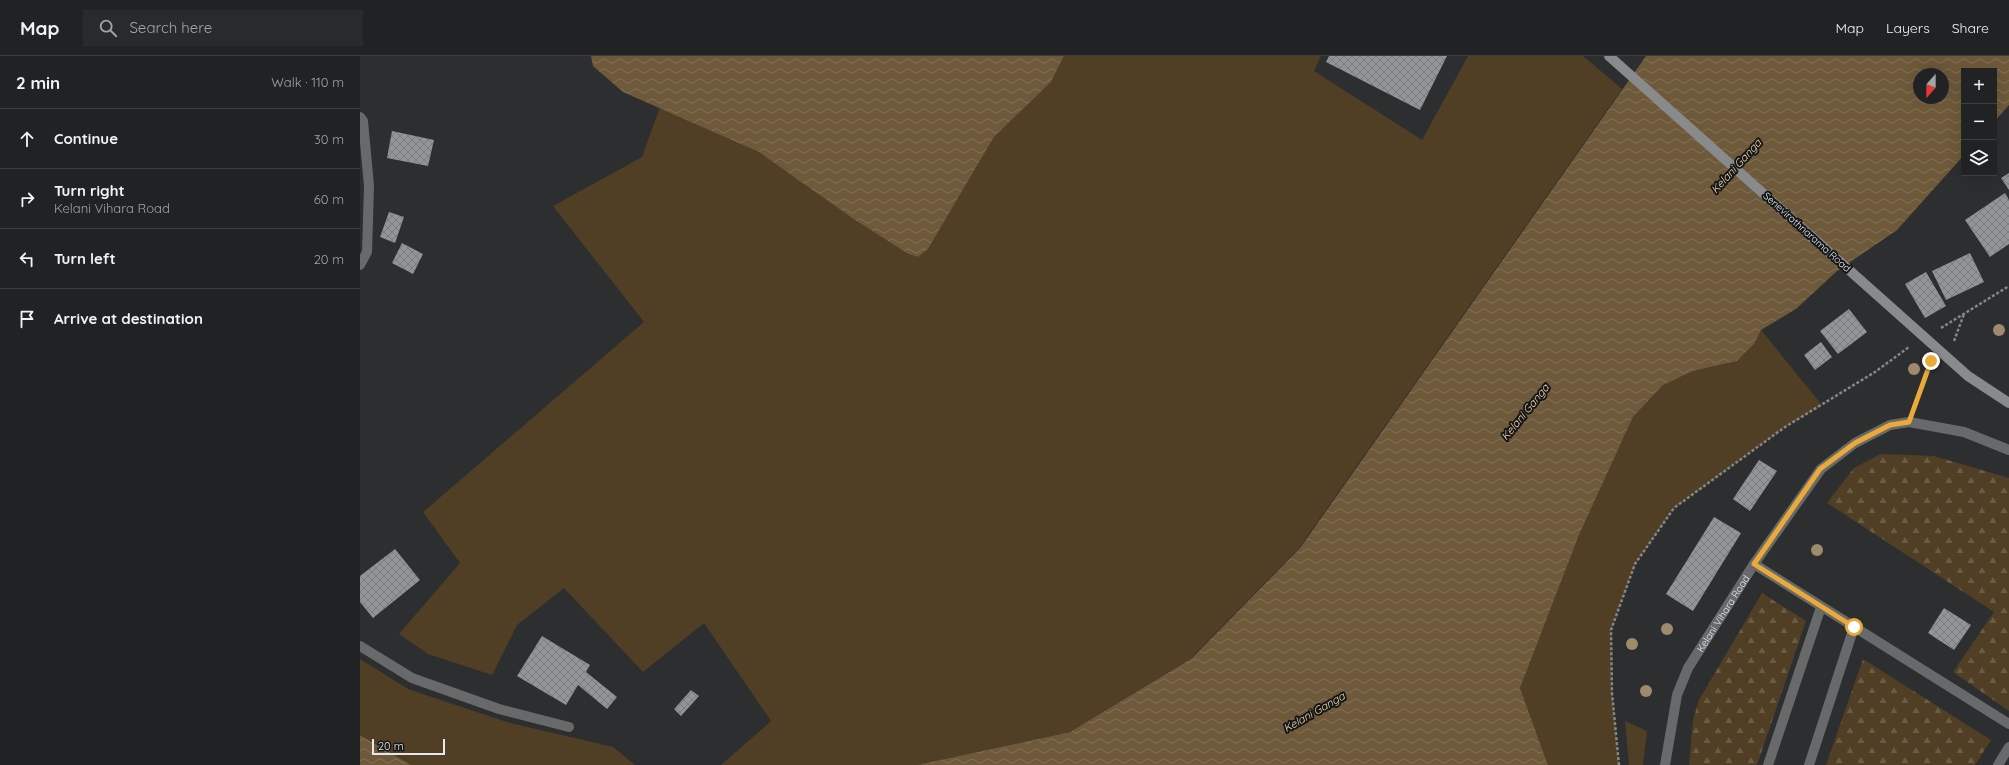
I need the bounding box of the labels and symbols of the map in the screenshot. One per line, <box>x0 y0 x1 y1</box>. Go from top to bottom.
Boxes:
north arrow <box>1913 68 1949 104</box>
water label: Kelani Ganga <box>1708 135 1765 196</box>
street label: Senevirathnarama Road <box>1761 189 1853 275</box>
route end <box>1922 352 1940 370</box>
water label: Kelani Ganga <box>1498 380 1553 443</box>
street label: Kelani Vihara Road <box>1693 572 1752 654</box>
route start <box>1845 618 1863 636</box>
water label: Kelani Ganga <box>1281 688 1348 735</box>
scale bar <box>372 737 445 756</box>

